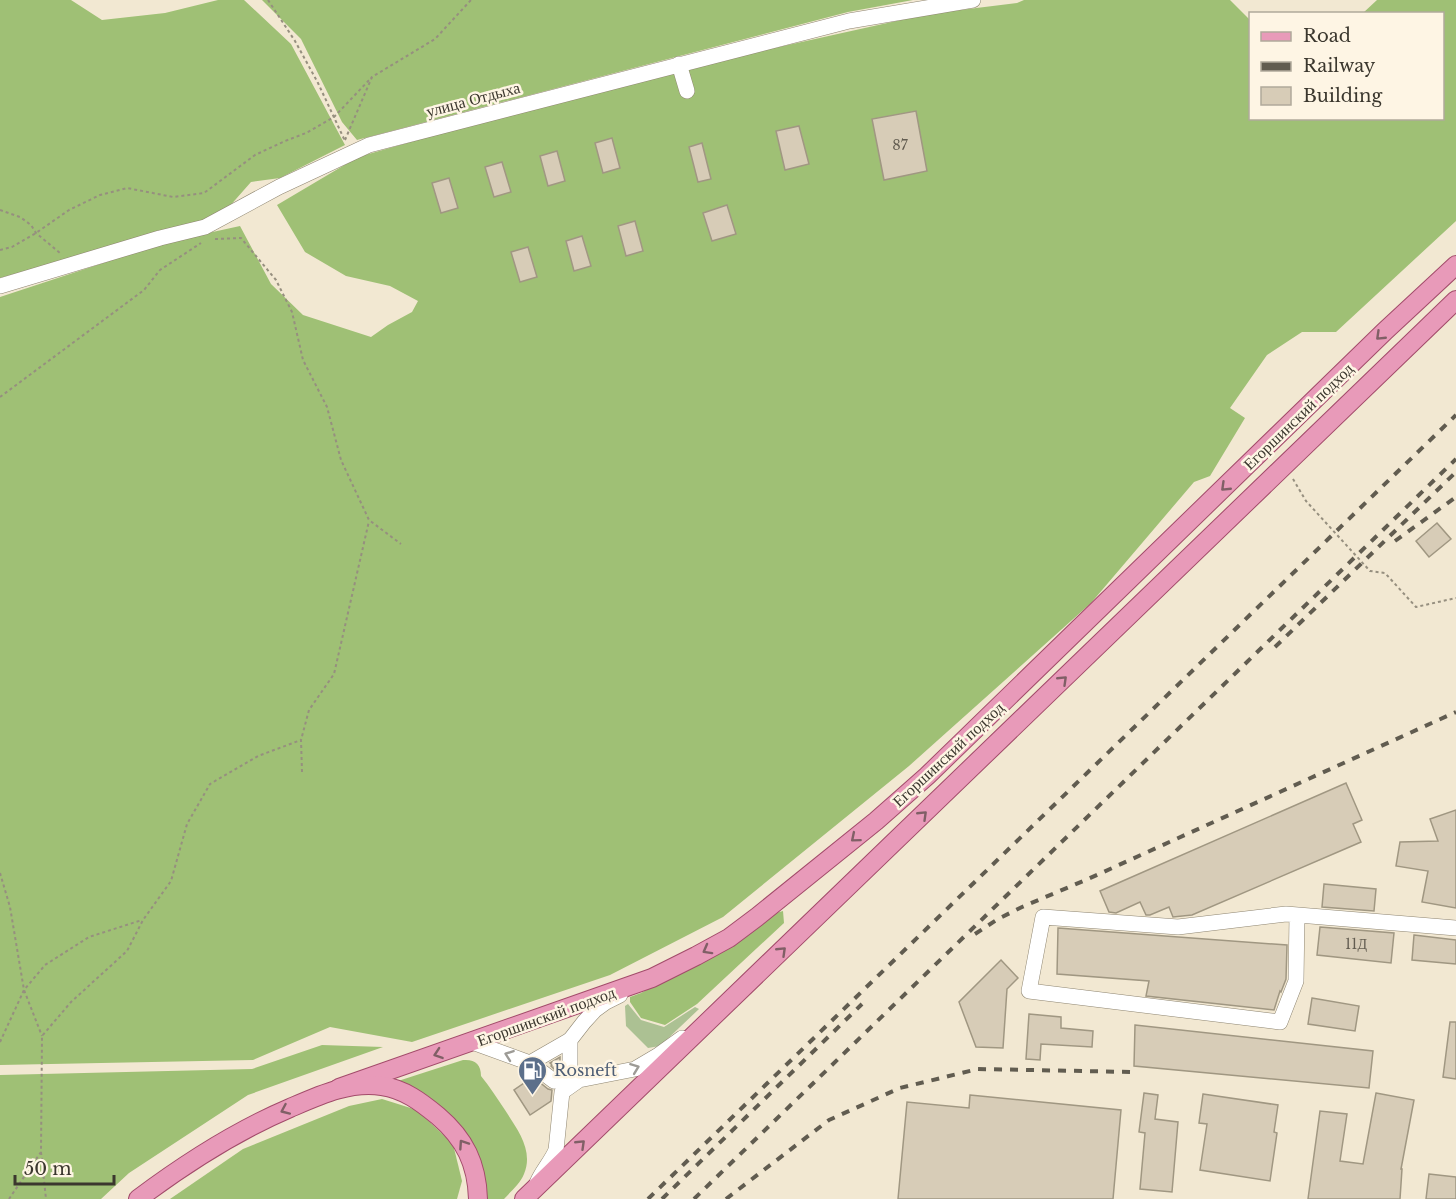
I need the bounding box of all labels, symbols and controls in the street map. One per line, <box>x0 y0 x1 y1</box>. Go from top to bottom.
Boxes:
legend <box>1249 12 1444 120</box>
text: Road <box>1303 25 1351 47</box>
text: Railway <box>1303 55 1376 77</box>
street label: улица Отдыха <box>424 77 522 121</box>
text: Building <box>1303 85 1382 107</box>
house number: 87 <box>892 136 909 154</box>
one-way arrow <box>1376 329 1387 340</box>
street label: Егоршинский подход <box>1239 358 1357 474</box>
one-way arrow <box>1221 479 1232 490</box>
one-way arrow <box>1057 676 1067 687</box>
street label: Егоршинский подход <box>888 697 1008 811</box>
one-way arrow <box>916 812 927 823</box>
one-way arrow <box>851 831 862 842</box>
house number: 11Д <box>1345 935 1367 953</box>
one-way arrow <box>703 943 713 954</box>
one-way arrow <box>775 947 786 958</box>
street label: Егоршинский подход <box>474 982 618 1050</box>
one-way arrow <box>433 1047 444 1059</box>
one-way arrow <box>504 1050 515 1063</box>
fuel station icon: Rosneft <box>517 1054 549 1096</box>
place label: Rosneft <box>554 1060 617 1080</box>
one-way arrow <box>630 1062 640 1075</box>
one-way arrow <box>280 1103 291 1115</box>
one-way arrow <box>459 1139 470 1150</box>
one-way arrow <box>575 1140 585 1151</box>
scale bar <box>15 1148 114 1186</box>
text: 50 m <box>24 1158 72 1180</box>

